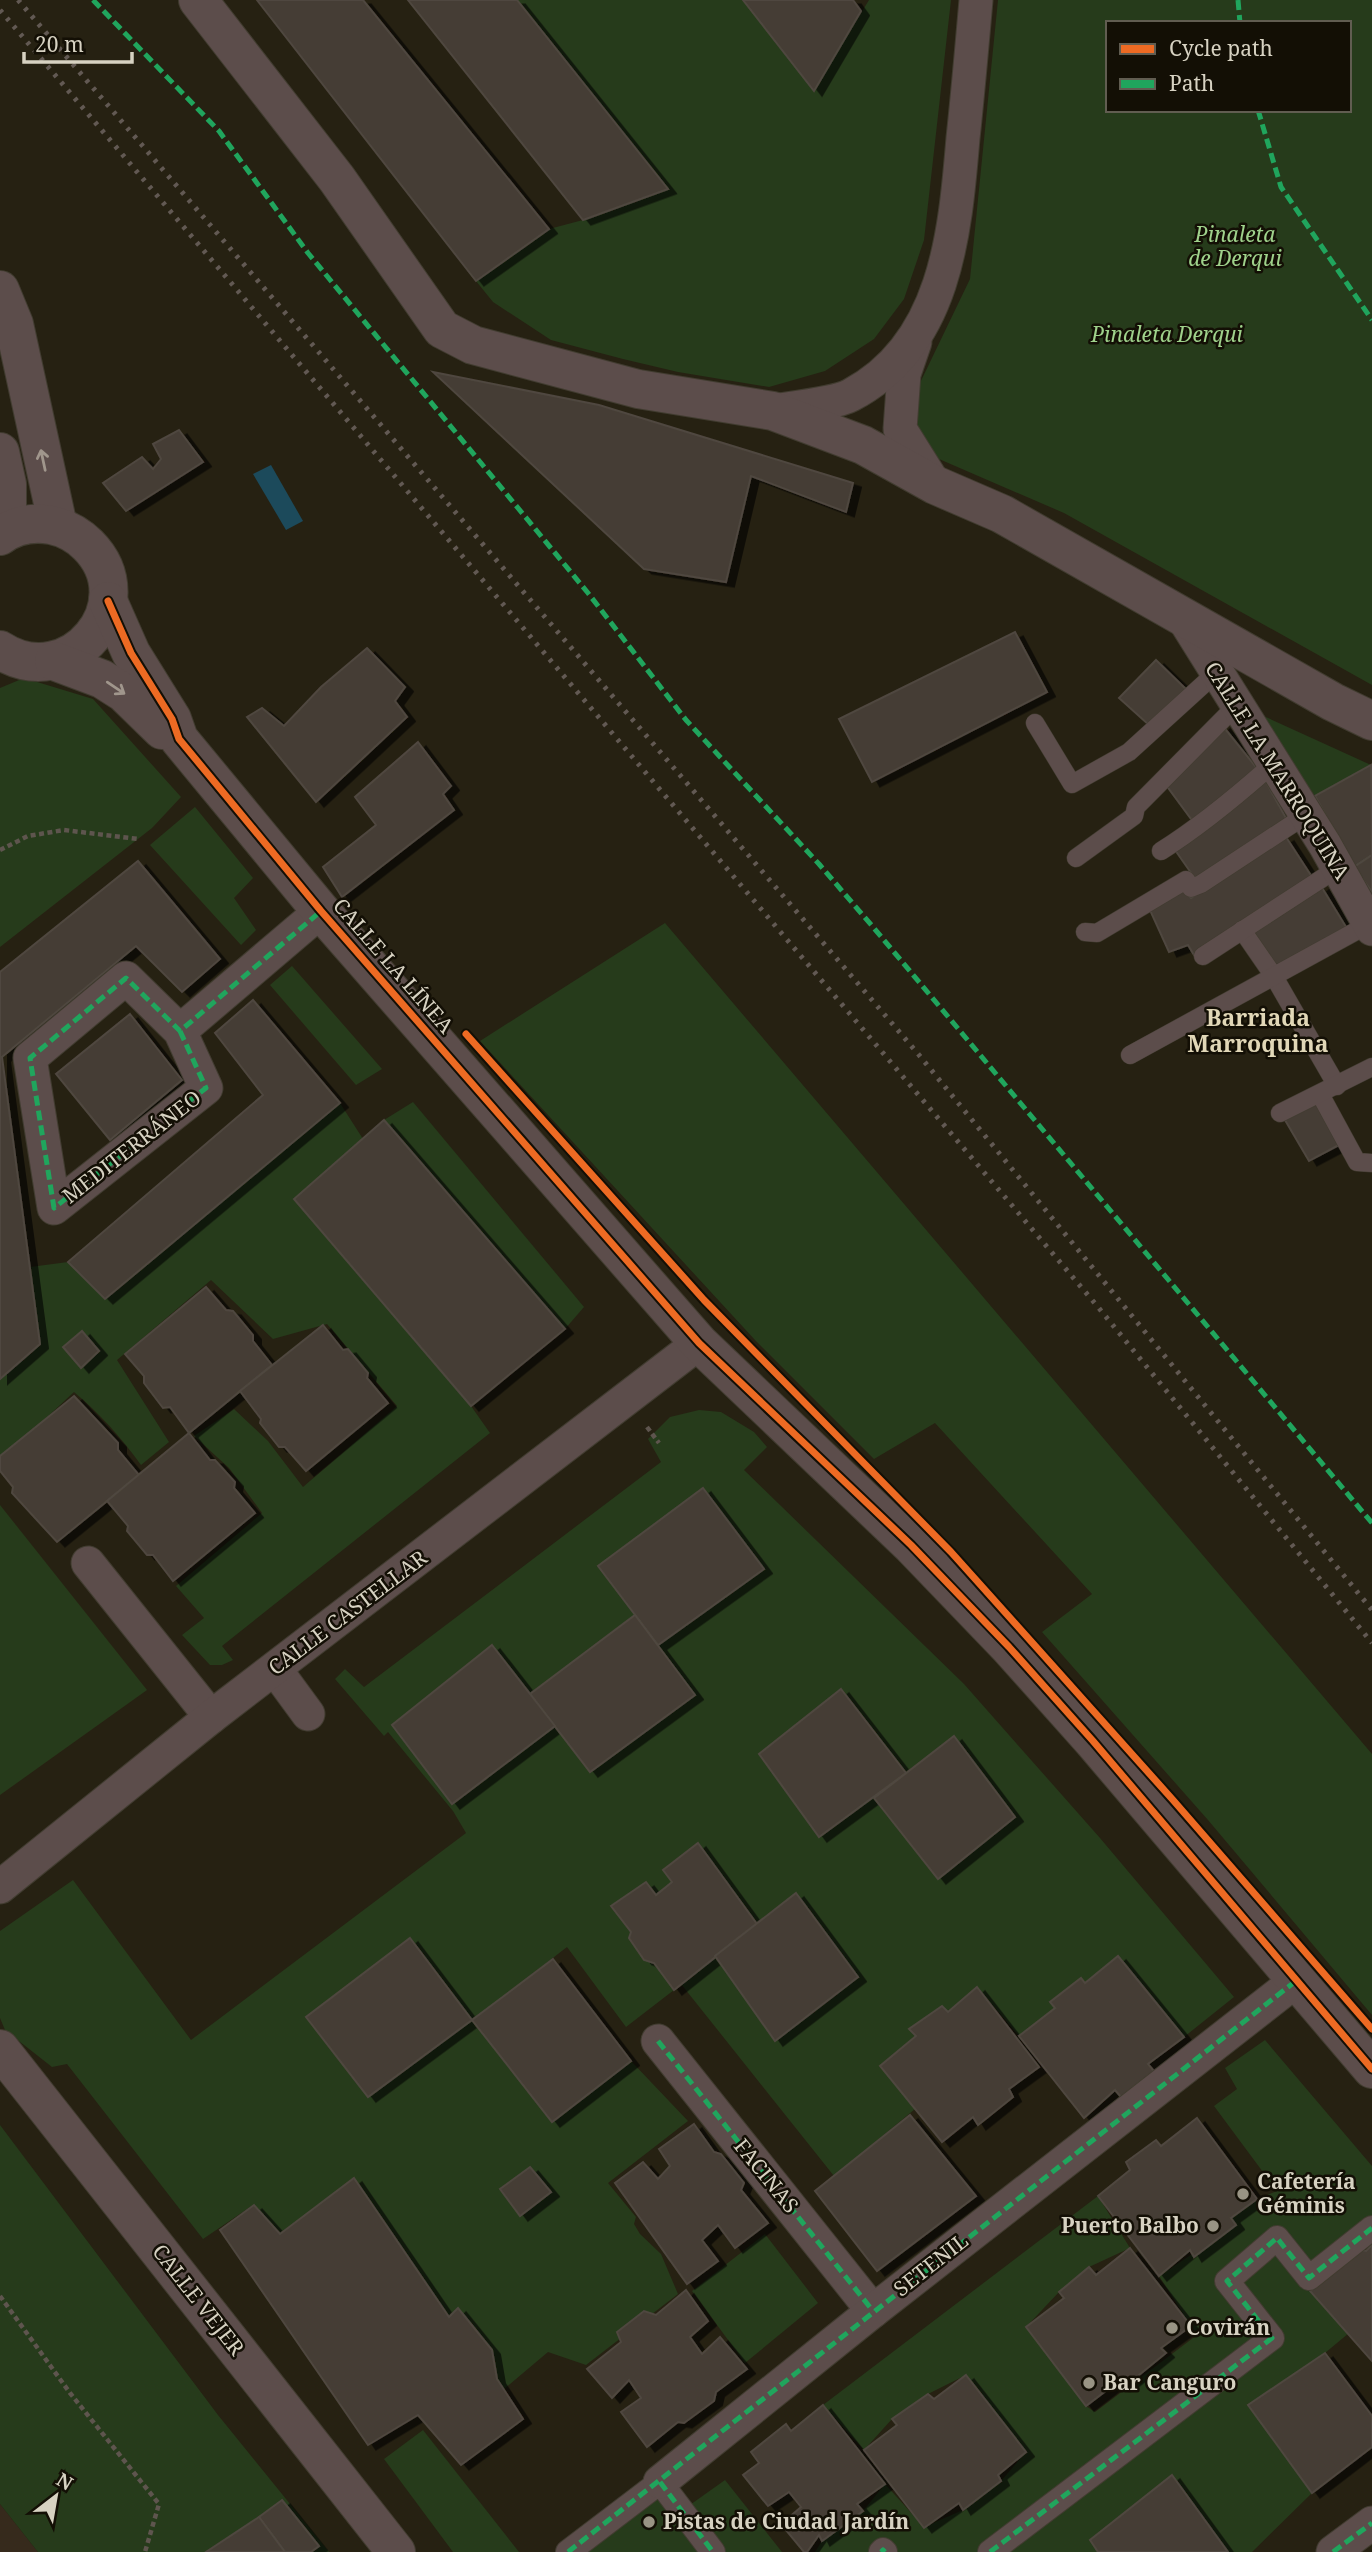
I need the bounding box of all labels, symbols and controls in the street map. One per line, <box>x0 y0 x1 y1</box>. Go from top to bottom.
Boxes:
scale bar <box>24 21 133 65</box>
legend <box>1106 21 1351 112</box>
text: 20 m <box>35 30 84 58</box>
text: Cycle path <box>1169 34 1273 62</box>
text: Path <box>1169 69 1214 97</box>
park label: Pinaleta de Derqui <box>1188 220 1282 272</box>
park label: Pinaleta Derqui <box>1090 320 1244 348</box>
one-way arrow <box>36 449 50 472</box>
street label: CALLE LA MARROQUINA <box>1199 656 1357 885</box>
one-way arrow <box>106 681 125 696</box>
street label: CALLE LA LÍNEA <box>327 892 460 1039</box>
district label: Barriada Marroquina <box>1187 1001 1329 1059</box>
street label: MEDITERRÁNEO <box>56 1083 206 1209</box>
street label: CALLE CASTELLAR <box>262 1543 433 1681</box>
street label: FACINAS <box>728 2132 805 2218</box>
place label: Cafetería Géminis <box>1257 2167 1356 2219</box>
marker: Cafetería Géminis <box>1235 2186 1251 2202</box>
place label: Puerto Balbo <box>1061 2211 1199 2239</box>
marker: Puerto Balbo <box>1205 2218 1221 2234</box>
street label: SETENIL <box>887 2226 973 2302</box>
street label: CALLE VEJER <box>146 2238 251 2361</box>
place label: Covirán <box>1186 2313 1270 2341</box>
marker: Covirán <box>1164 2320 1180 2336</box>
place label: Bar Canguro <box>1103 2368 1236 2396</box>
marker: Bar Canguro <box>1081 2375 1097 2391</box>
north arrow <box>21 2461 91 2531</box>
text: N <box>52 2466 78 2496</box>
place label: Pistas de Ciudad Jardín <box>663 2507 909 2535</box>
marker: Pistas de Ciudad Jardín <box>641 2514 657 2530</box>

